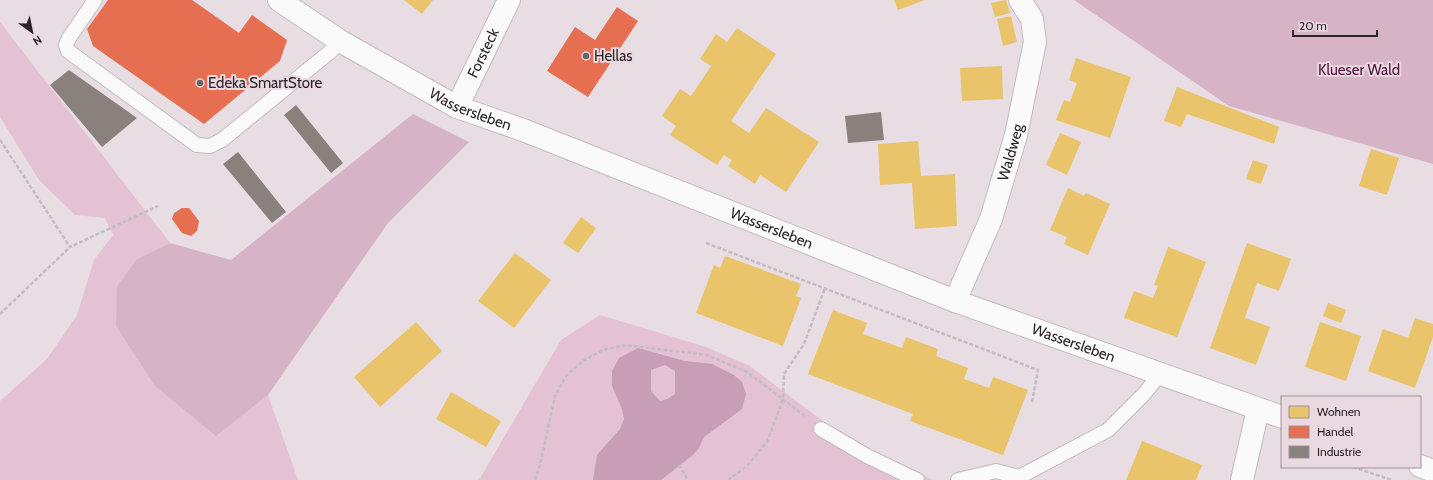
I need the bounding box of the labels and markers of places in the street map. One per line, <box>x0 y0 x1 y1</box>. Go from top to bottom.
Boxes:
place label: Hellas <box>594 47 633 65</box>
marker: Hellas <box>581 51 591 61</box>
place label: Edeka SmartStore <box>208 74 322 92</box>
marker: Edeka SmartStore <box>195 78 205 88</box>

